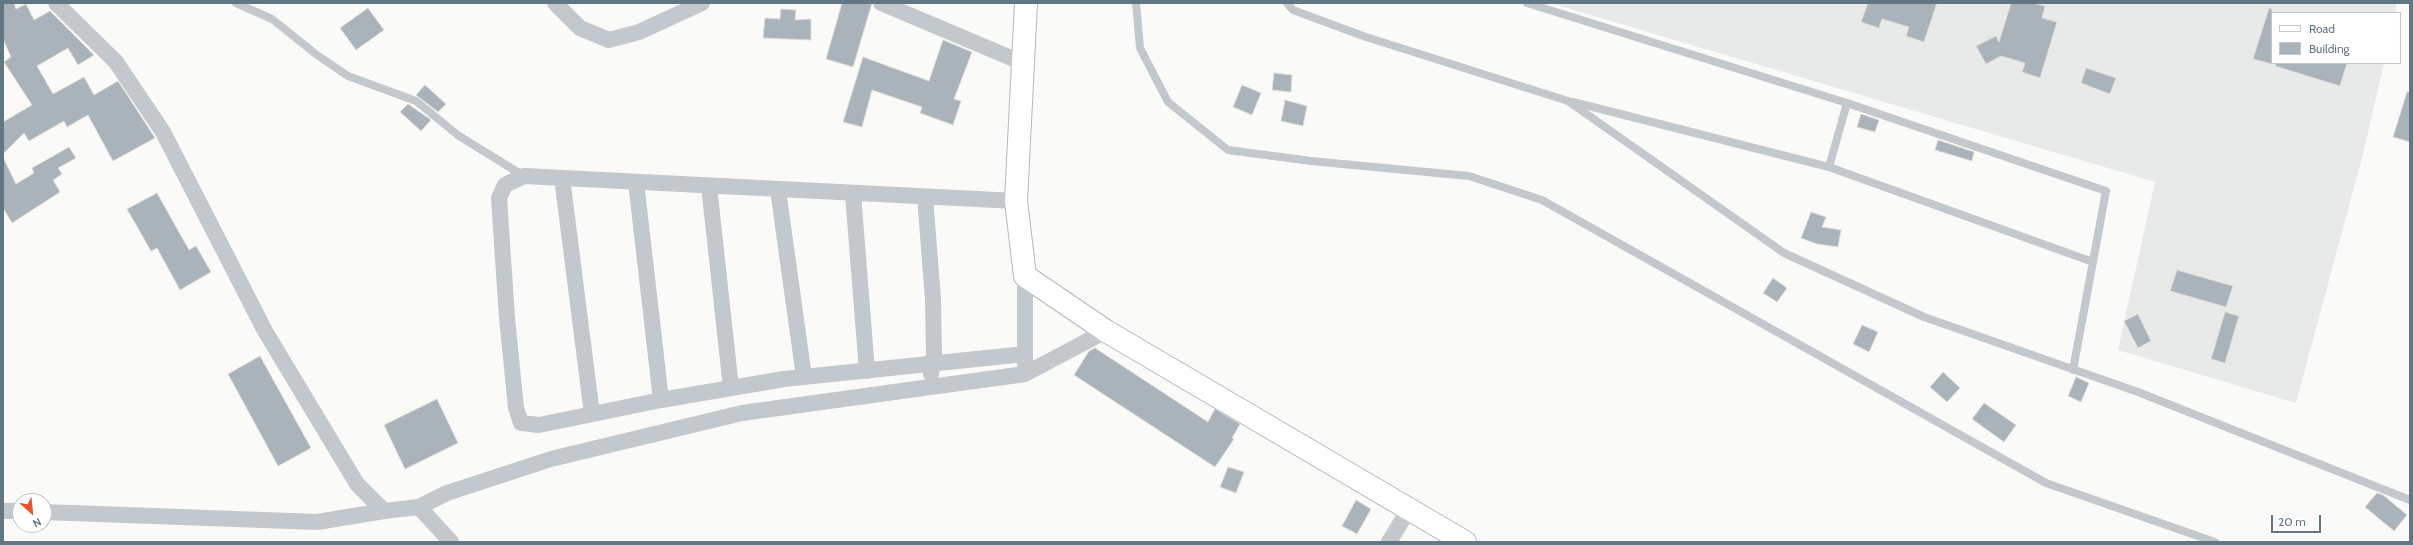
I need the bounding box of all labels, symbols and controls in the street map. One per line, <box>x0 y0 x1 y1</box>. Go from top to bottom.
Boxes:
legend <box>2271 12 2401 64</box>
text: Road <box>2309 21 2335 36</box>
text: Building <box>2309 41 2350 56</box>
north arrow <box>12 493 52 533</box>
scale bar <box>2273 507 2323 533</box>
text: 20 m <box>2278 514 2306 529</box>
text: N <box>30 515 44 531</box>

